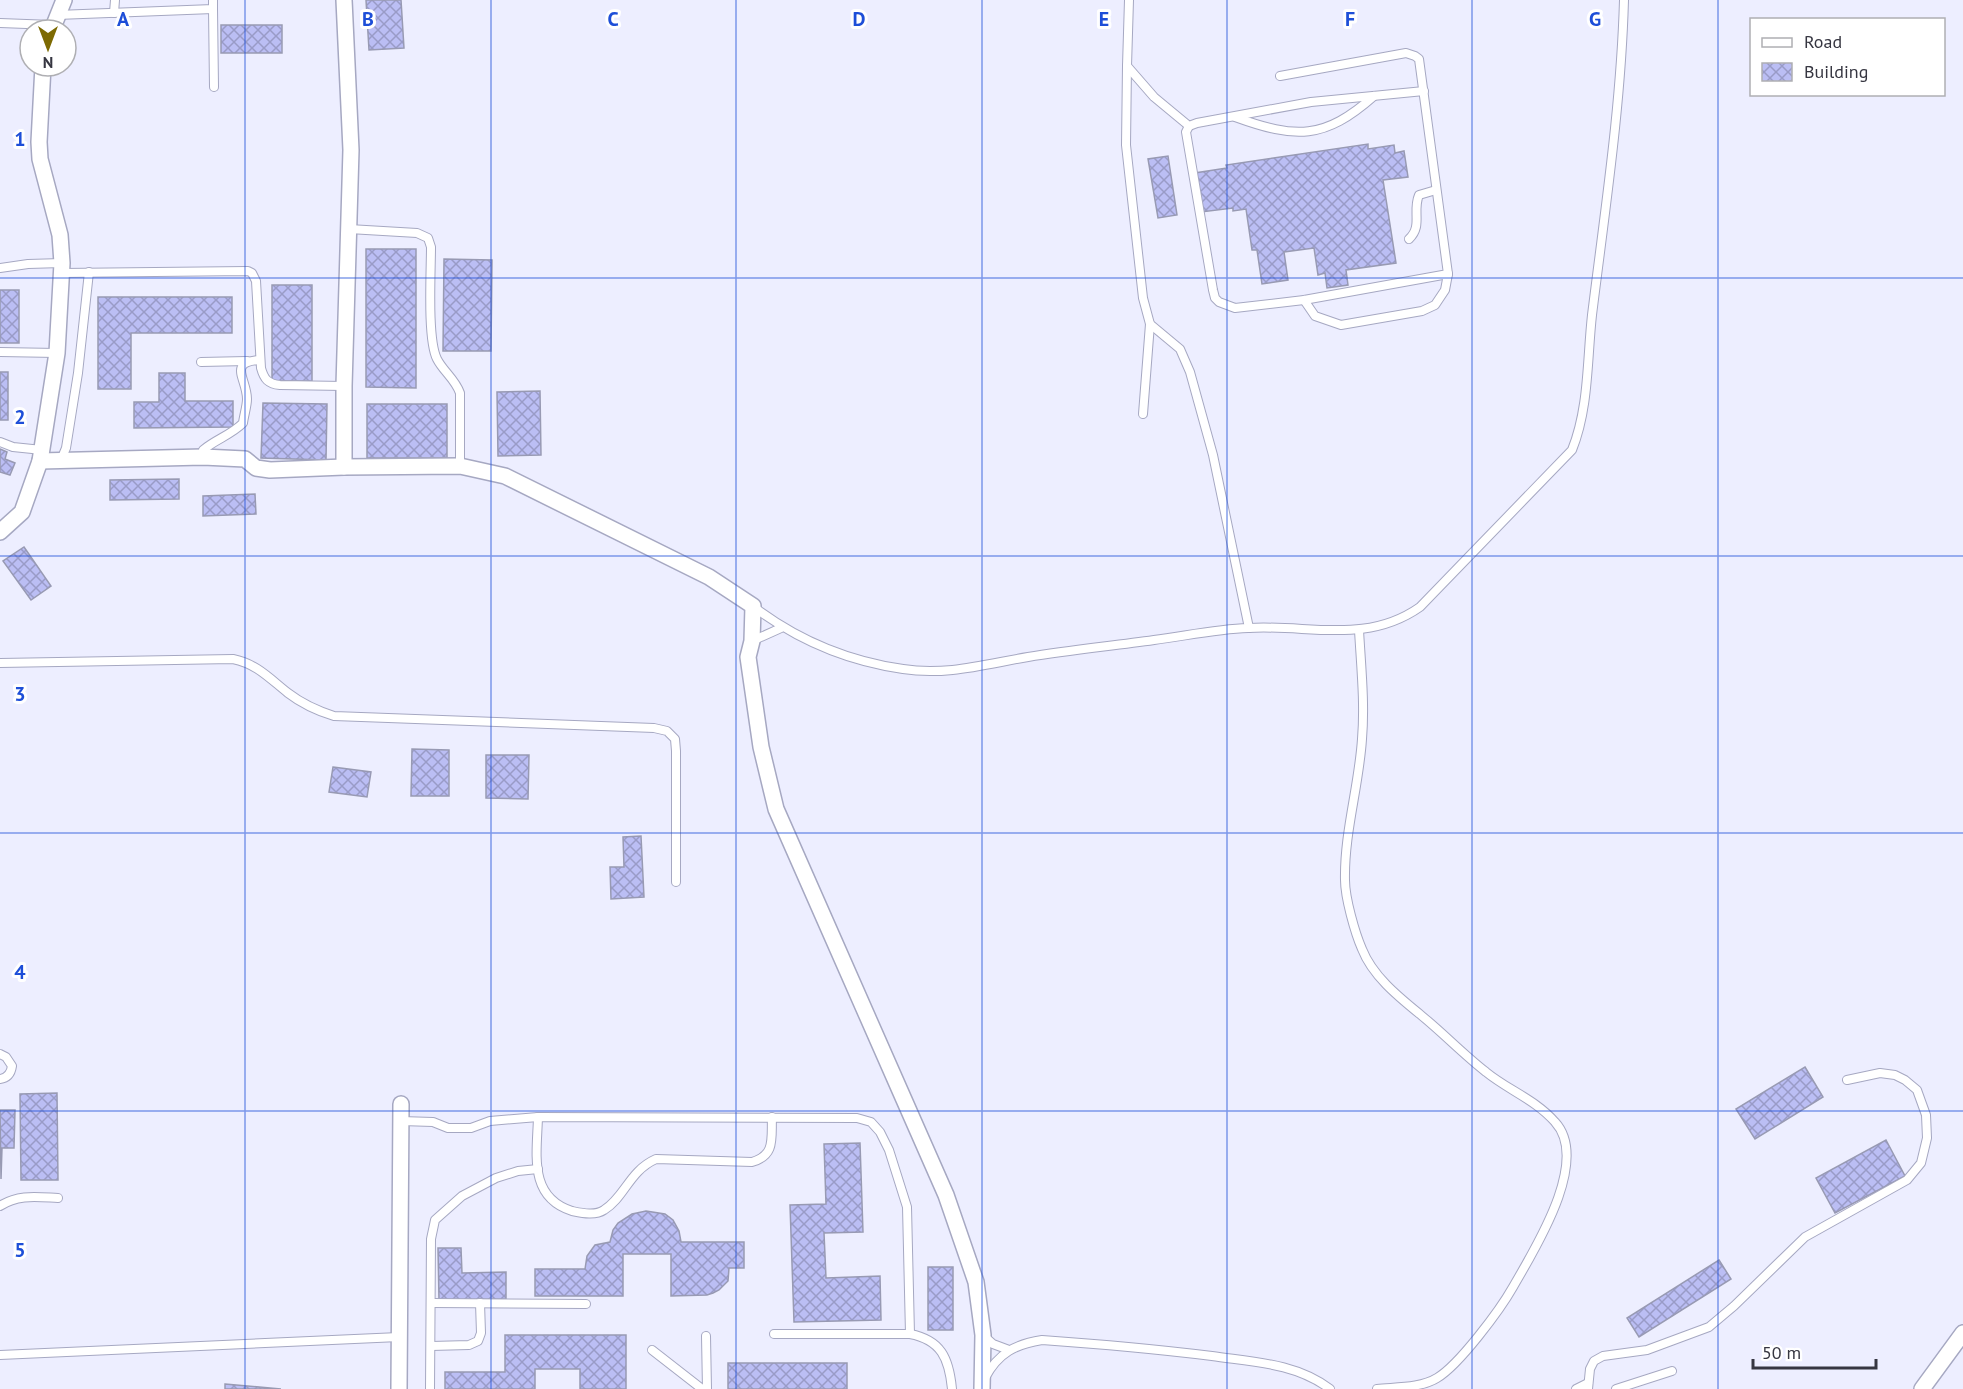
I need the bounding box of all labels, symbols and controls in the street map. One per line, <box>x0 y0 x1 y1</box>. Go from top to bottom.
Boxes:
text: A <box>117 6 130 32</box>
text: B <box>362 6 374 32</box>
text: C <box>607 6 619 32</box>
text: D <box>853 6 866 32</box>
text: E <box>1099 6 1109 32</box>
text: F <box>1345 6 1355 32</box>
text: G <box>1589 6 1601 32</box>
north arrow <box>18 18 78 78</box>
legend <box>1750 18 1945 96</box>
text: Road <box>1804 30 1842 53</box>
text: N <box>43 53 53 73</box>
text: Building <box>1804 60 1868 83</box>
text: 1 <box>14 126 26 152</box>
text: 2 <box>14 404 26 430</box>
text: 3 <box>14 681 26 707</box>
text: 4 <box>14 959 26 985</box>
text: 5 <box>14 1237 26 1263</box>
scale bar <box>1753 1332 1876 1370</box>
text: 50 m <box>1762 1341 1801 1364</box>

